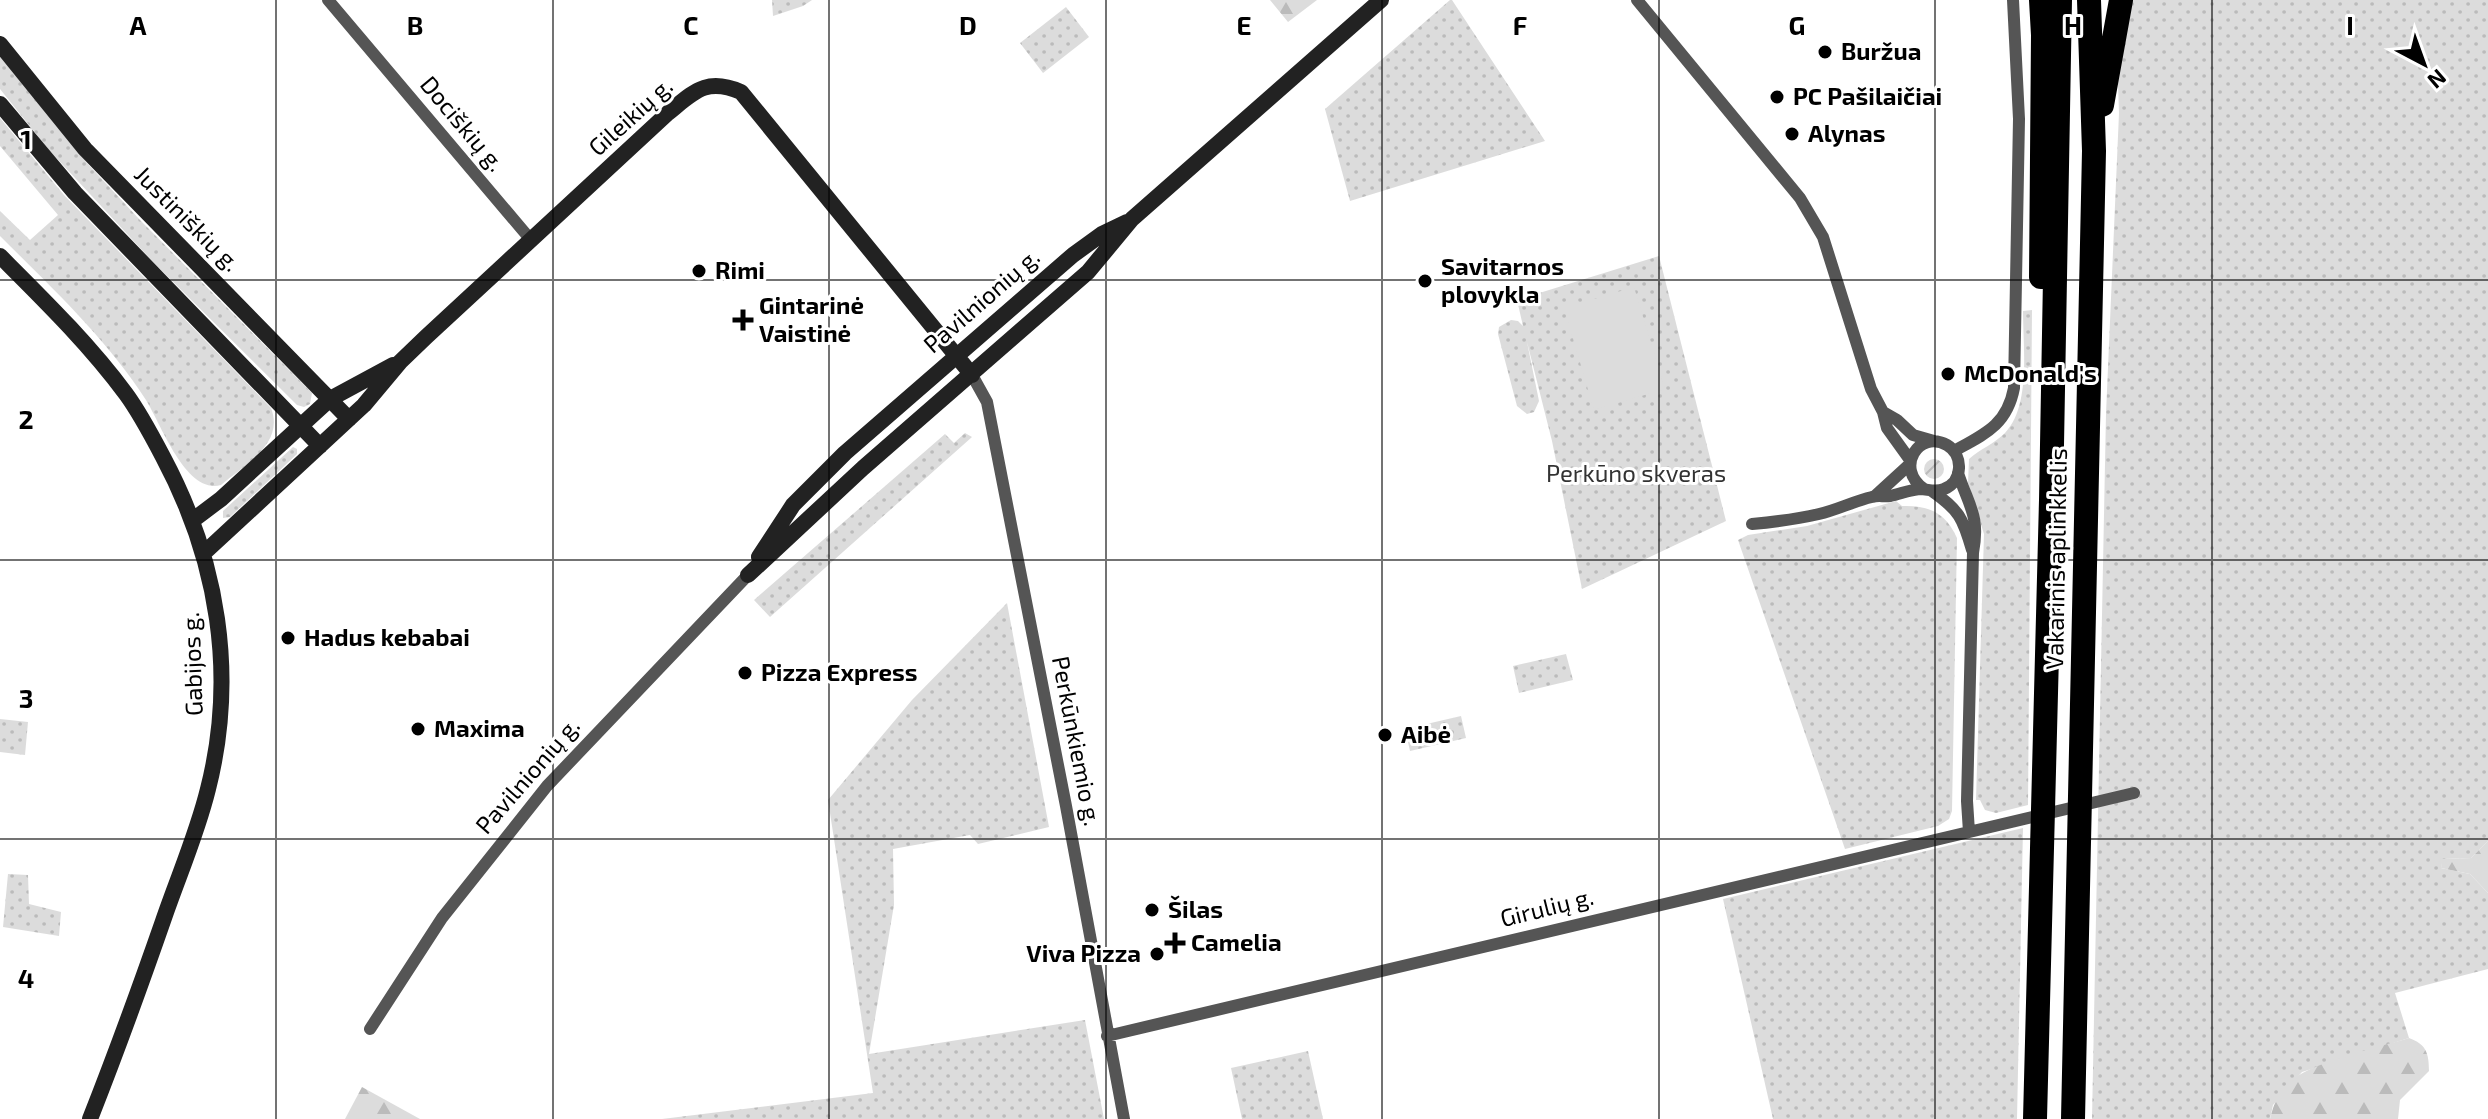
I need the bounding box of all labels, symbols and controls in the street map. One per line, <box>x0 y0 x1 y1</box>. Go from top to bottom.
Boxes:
text: A <box>130 9 147 40</box>
text: B <box>407 9 423 40</box>
text: C <box>683 9 699 40</box>
text: D <box>959 9 977 40</box>
text: E <box>1236 9 1252 40</box>
text: F <box>1513 9 1527 40</box>
text: G <box>1789 9 1805 40</box>
text: H <box>2064 9 2082 40</box>
text: I <box>2346 9 2354 40</box>
north arrow <box>2384 24 2464 104</box>
place label: Buržua <box>1841 36 1921 65</box>
marker: Buržua <box>1816 43 1834 61</box>
text: N <box>2423 65 2452 95</box>
street label: Dociškių g. <box>415 69 511 177</box>
street label: Gileikių g. <box>582 71 678 161</box>
place label: PC Pašilaičiai <box>1793 81 1942 110</box>
marker: PC Pašilaičiai <box>1768 88 1786 106</box>
place label: Alynas <box>1808 118 1885 147</box>
text: 1 <box>20 123 32 154</box>
marker: Alynas <box>1783 125 1801 143</box>
street label: Justiniškių g. <box>129 159 247 277</box>
street label: Pavilnionių g. <box>917 242 1045 358</box>
place label: Savitarnos plovykla <box>1441 251 1564 308</box>
place label: Rimi <box>715 255 765 284</box>
marker: Rimi <box>690 262 708 280</box>
marker: Savitarnos plovykla <box>1416 272 1434 290</box>
place label: Gintarinė Vaistinė <box>759 290 864 347</box>
marker: Gintarinė Vaistinė <box>734 311 752 329</box>
place label: McDonald's <box>1964 358 2097 387</box>
marker: McDonald's <box>1939 365 1957 383</box>
text: 2 <box>18 403 34 434</box>
street label: Vakarinis aplinkkelis <box>2039 448 2072 670</box>
park label: Perkūno skveras <box>1546 458 1726 487</box>
street label: Gabijos g. <box>175 612 208 717</box>
place label: Hadus kebabai <box>304 622 470 651</box>
marker: Hadus kebabai <box>279 629 297 647</box>
street label: Perkūnkiemio g. <box>1047 653 1108 828</box>
place label: Pizza Express <box>761 657 918 686</box>
marker: Pizza Express <box>736 664 754 682</box>
text: 3 <box>19 682 33 713</box>
street label: Pavilnionių g. <box>469 711 585 839</box>
place label: Maxima <box>434 713 525 742</box>
place label: Aibė <box>1401 719 1451 748</box>
marker: Maxima <box>409 720 427 738</box>
marker: Aibė <box>1376 726 1394 744</box>
street label: Girulių g. <box>1497 881 1596 932</box>
place label: Šilas <box>1168 894 1223 923</box>
marker: Šilas <box>1143 901 1161 919</box>
place label: Camelia <box>1191 927 1282 956</box>
marker: Camelia <box>1166 934 1184 952</box>
place label: Viva Pizza <box>1026 938 1141 967</box>
marker: Viva Pizza <box>1148 945 1166 963</box>
text: 4 <box>18 962 34 993</box>

